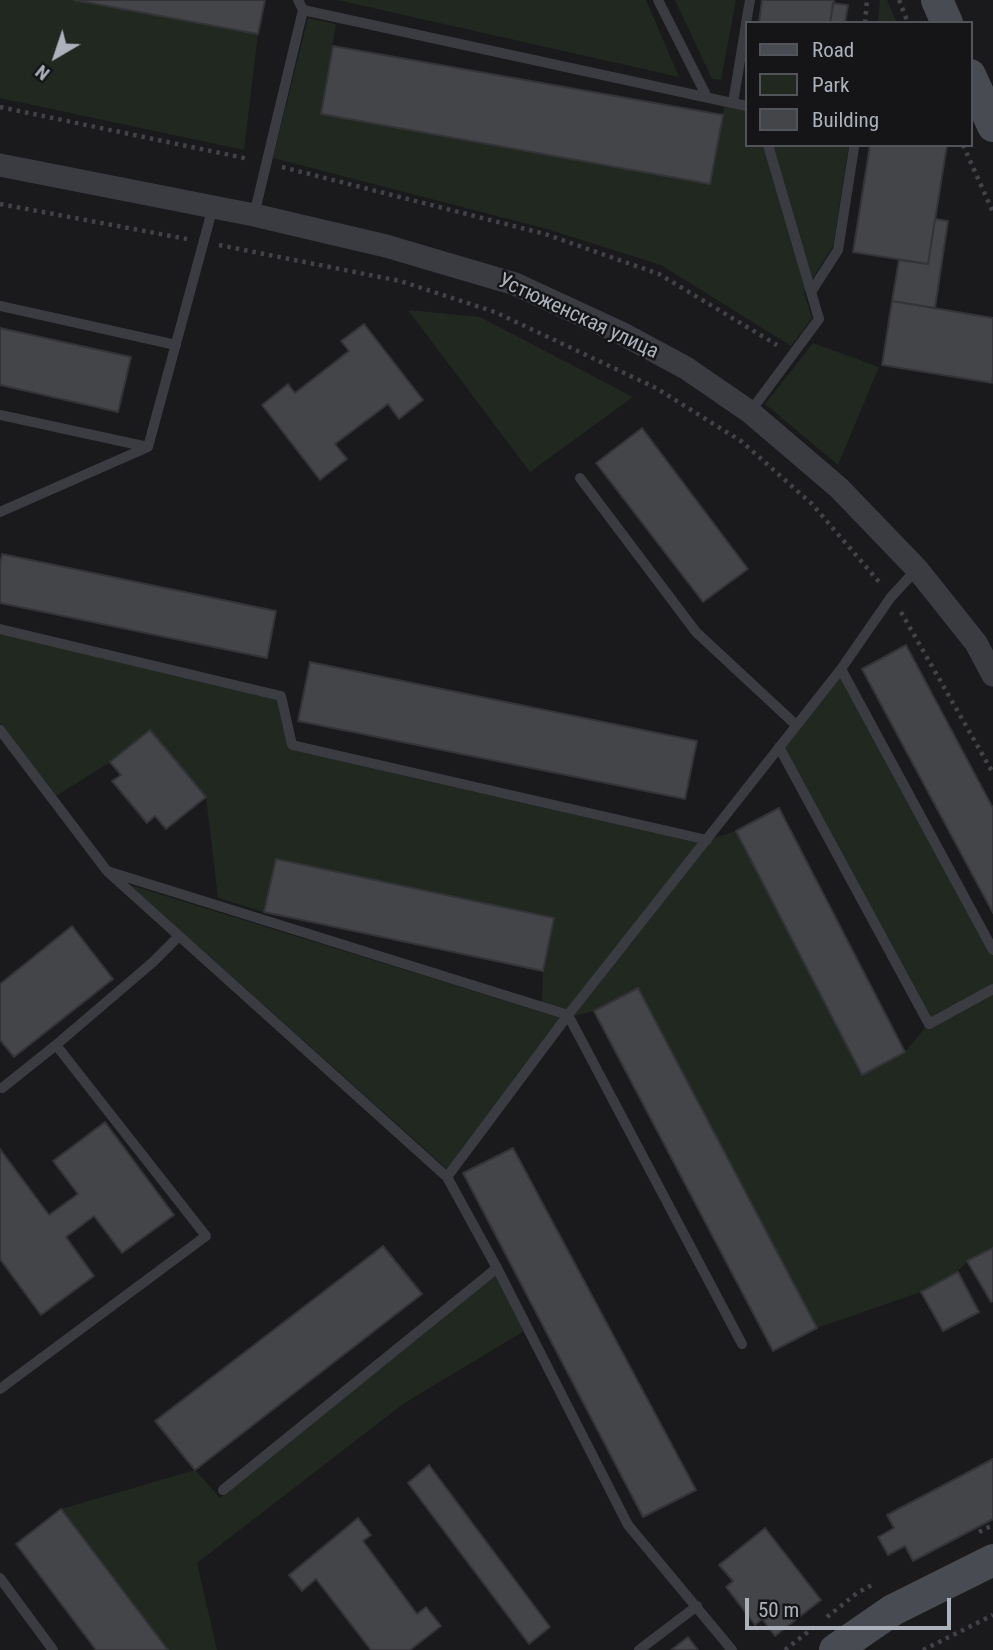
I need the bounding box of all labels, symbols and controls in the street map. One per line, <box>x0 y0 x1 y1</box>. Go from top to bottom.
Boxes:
north arrow <box>21 21 91 91</box>
legend <box>744 21 972 147</box>
text: Road <box>812 38 854 62</box>
text: N <box>31 60 54 85</box>
text: Park <box>812 73 849 97</box>
text: Building <box>812 108 879 132</box>
street label: Устюженская улица <box>494 269 662 365</box>
scale bar <box>748 1584 954 1628</box>
text: 50 m <box>758 1598 799 1622</box>

